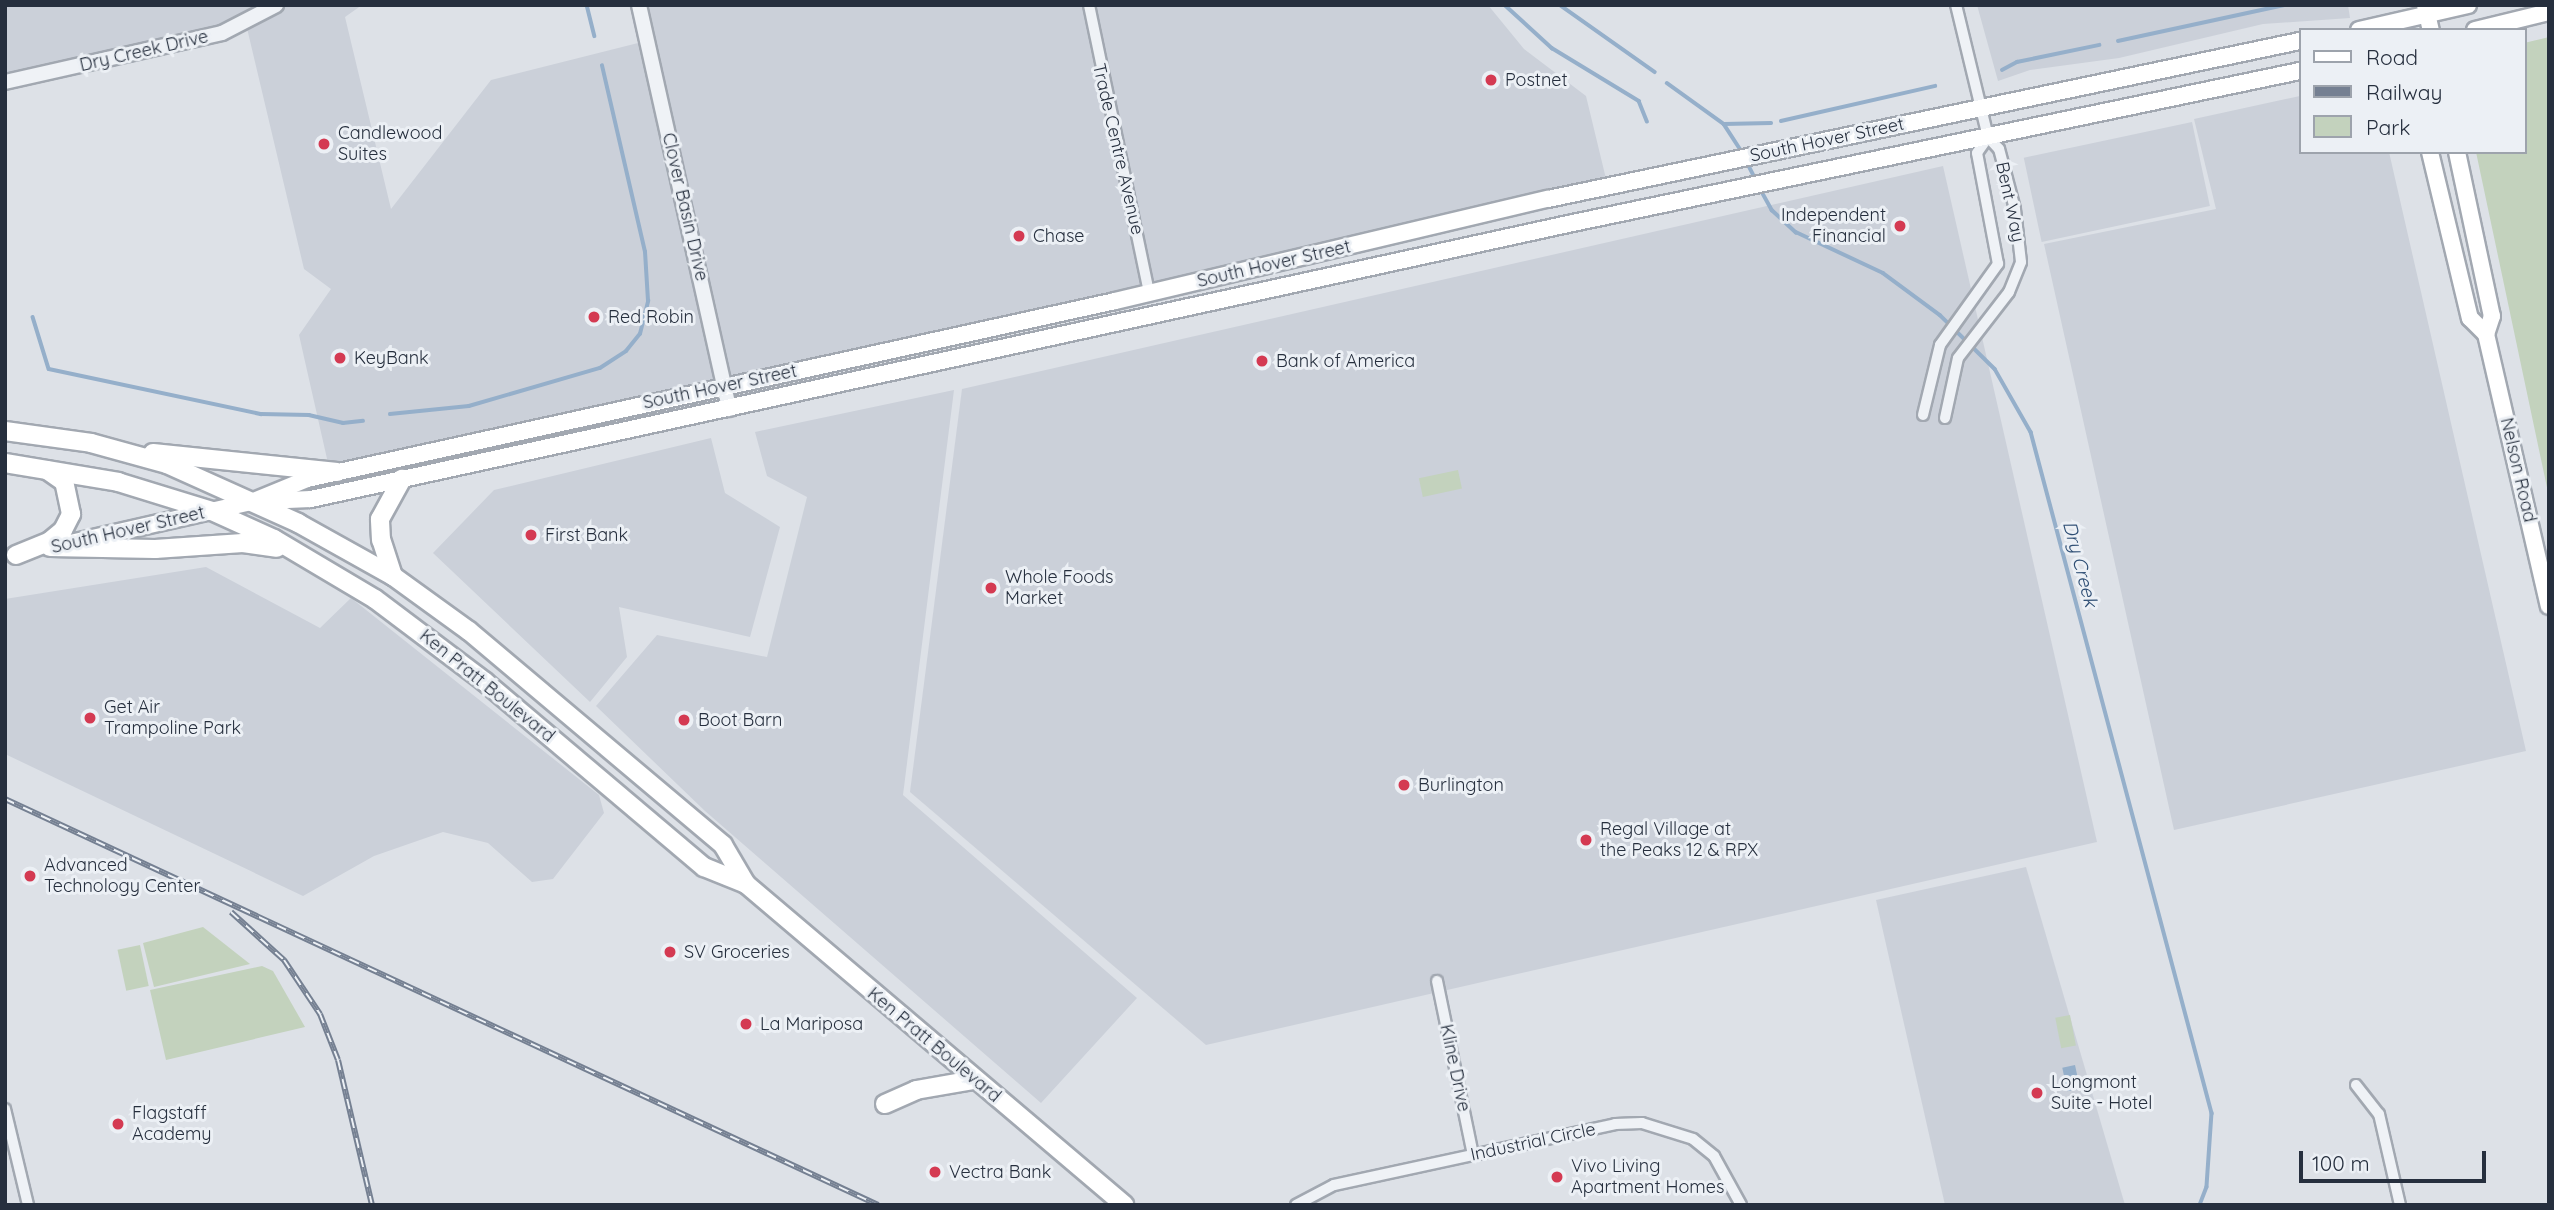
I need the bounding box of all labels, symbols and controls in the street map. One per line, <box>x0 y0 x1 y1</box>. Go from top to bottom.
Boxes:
street label: Dry Creek Drive <box>78 26 210 76</box>
legend <box>2298 28 2526 154</box>
text: Road <box>2366 44 2418 70</box>
street label: Trade Centre Avenue <box>1088 61 1148 237</box>
place label: Postnet <box>1505 69 1568 91</box>
marker: Postnet <box>1483 72 1499 88</box>
text: Railway <box>2366 79 2442 105</box>
street label: South Hover Street <box>1748 113 1906 167</box>
text: Park <box>2366 114 2410 140</box>
place label: Candlewood Suites <box>338 123 442 166</box>
street label: Clover Basin Drive <box>657 131 713 283</box>
marker: Candlewood Suites <box>316 136 332 152</box>
street label: Bent Way <box>1991 160 2029 244</box>
place label: Independent Financial <box>1781 205 1886 248</box>
marker: Independent Financial <box>1892 218 1908 234</box>
place label: Chase <box>1033 225 1084 247</box>
marker: Chase <box>1011 228 1027 244</box>
street label: South Hover Street <box>1195 236 1353 292</box>
place label: Red Robin <box>608 306 694 328</box>
marker: Red Robin <box>586 309 602 325</box>
place label: KeyBank <box>354 347 429 369</box>
marker: KeyBank <box>332 350 348 366</box>
place label: Bank of America <box>1276 350 1415 372</box>
marker: Bank of America <box>1254 353 1270 369</box>
street label: South Hover Street <box>641 360 799 414</box>
street label: Nelson Road <box>2495 416 2541 524</box>
street label: South Hover Street <box>49 502 207 558</box>
water label: Dry Creek <box>2058 519 2102 609</box>
place label: First Bank <box>545 524 628 546</box>
marker: First Bank <box>523 527 539 543</box>
place label: Whole Foods Market <box>1005 567 1114 610</box>
marker: Whole Foods Market <box>983 580 999 596</box>
street label: Ken Pratt Boulevard <box>415 625 559 747</box>
place label: Get Air Trampoline Park <box>104 697 241 740</box>
place label: Boot Barn <box>698 709 782 731</box>
marker: Get Air Trampoline Park <box>82 710 98 726</box>
marker: Boot Barn <box>676 712 692 728</box>
place label: Burlington <box>1418 774 1504 796</box>
marker: Burlington <box>1396 777 1412 793</box>
place label: Regal Village at the Peaks 12 & RPX <box>1600 819 1758 862</box>
marker: Regal Village at the Peaks 12 & RPX <box>1578 832 1594 848</box>
place label: Advanced Technology Center <box>44 855 200 898</box>
marker: Advanced Technology Center <box>22 868 38 884</box>
place label: SV Groceries <box>684 941 790 963</box>
marker: SV Groceries <box>662 944 678 960</box>
street label: Ken Pratt Boulevard <box>863 983 1005 1107</box>
place label: La Mariposa <box>760 1013 863 1035</box>
marker: La Mariposa <box>738 1016 754 1032</box>
street label: Kline Drive <box>1435 1022 1475 1114</box>
place label: Longmont Suite - Hotel <box>2051 1072 2152 1114</box>
marker: Longmont Suite - Hotel <box>2029 1085 2045 1101</box>
place label: Flagstaff Academy <box>132 1103 212 1146</box>
marker: Flagstaff Academy <box>110 1116 126 1132</box>
street label: Industrial Circle <box>1469 1118 1597 1166</box>
scale bar <box>2302 1136 2489 1180</box>
text: 100 m <box>2312 1150 2370 1176</box>
place label: Vivo Living Apartment Homes <box>1571 1156 1724 1198</box>
place label: Vectra Bank <box>949 1161 1051 1183</box>
marker: Vectra Bank <box>927 1164 943 1180</box>
marker: Vivo Living Apartment Homes <box>1549 1169 1565 1185</box>

